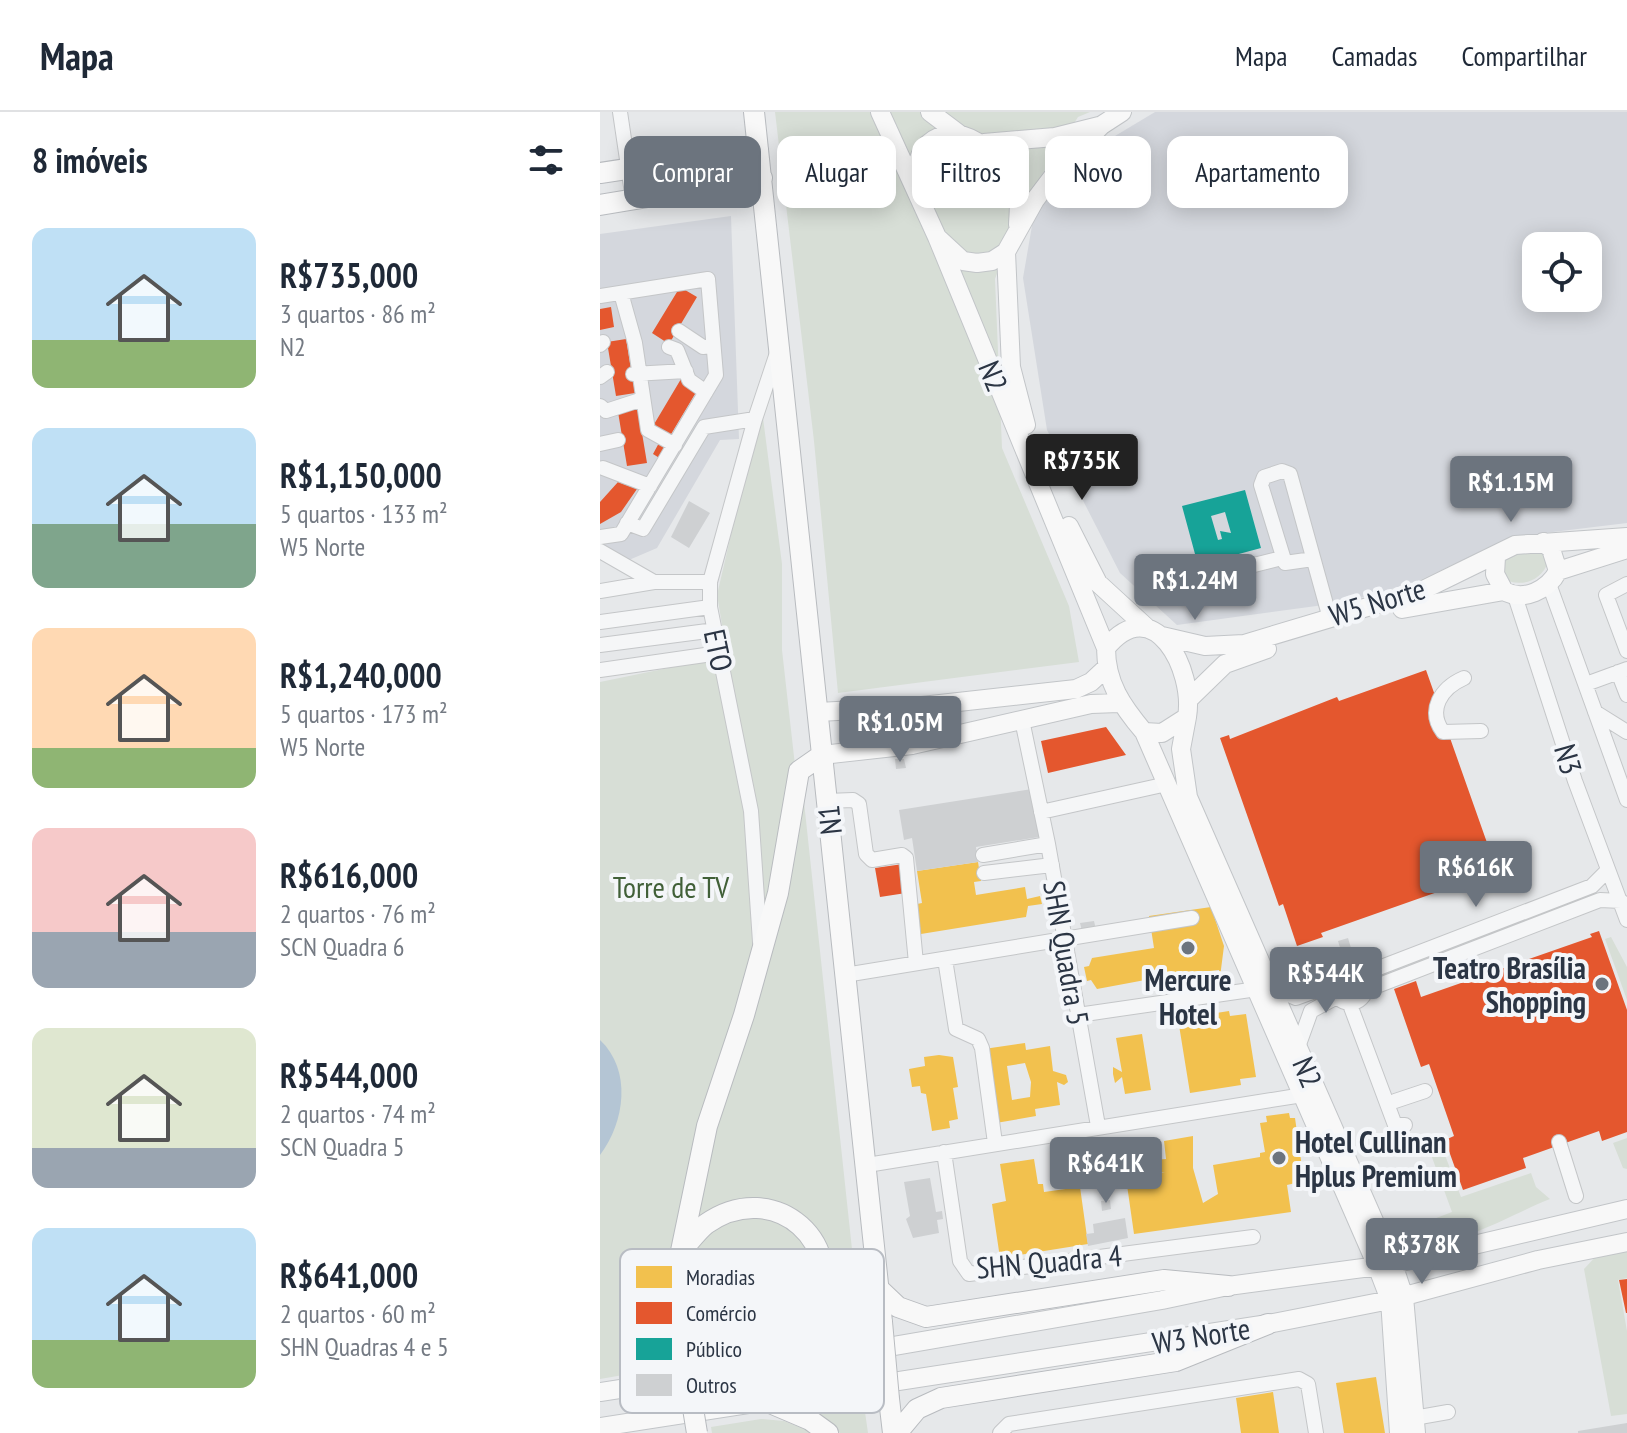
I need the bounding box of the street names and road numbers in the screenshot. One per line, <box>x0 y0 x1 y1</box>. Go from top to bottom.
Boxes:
street label: N2 <box>970 355 1018 397</box>
street label: W5 Norte <box>1324 568 1430 634</box>
street label: ETO <box>696 626 742 674</box>
street label: N3 <box>1546 739 1592 779</box>
street label: N1 <box>808 803 850 837</box>
street label: SHN Quadra 5 <box>1035 878 1099 1028</box>
street label: N2 <box>1284 1051 1332 1093</box>
street label: SHN Quadra 4 <box>975 1235 1123 1287</box>
street label: W3 Norte <box>1149 1308 1253 1362</box>

